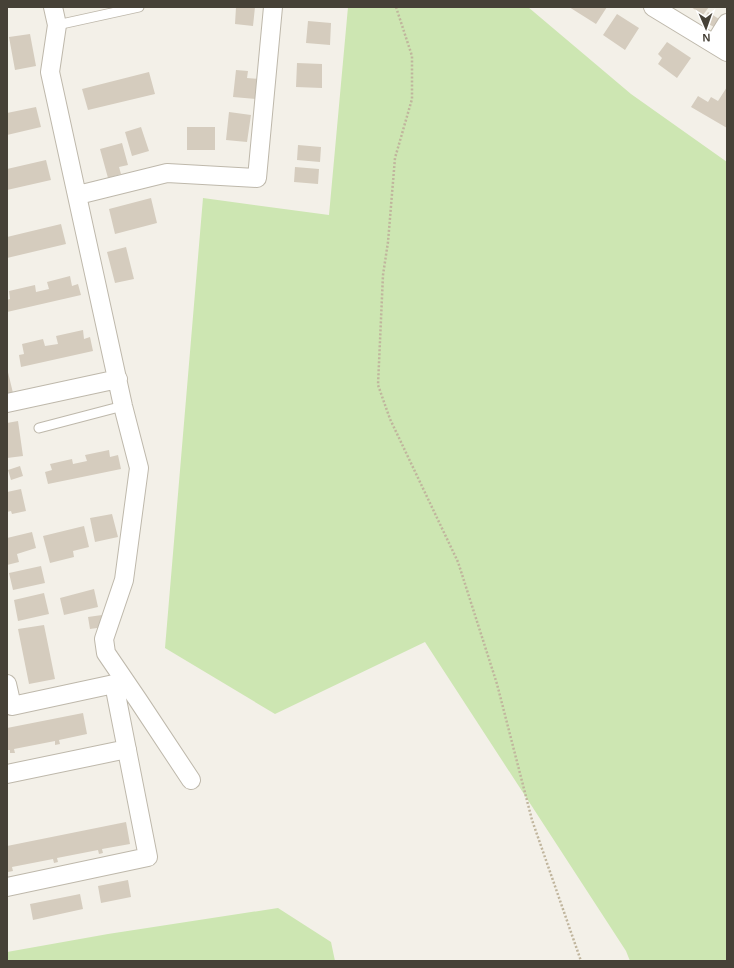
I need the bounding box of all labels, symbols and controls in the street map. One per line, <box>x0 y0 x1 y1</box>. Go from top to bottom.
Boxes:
north arrow <box>686 8 726 48</box>
text: N <box>702 32 711 44</box>

